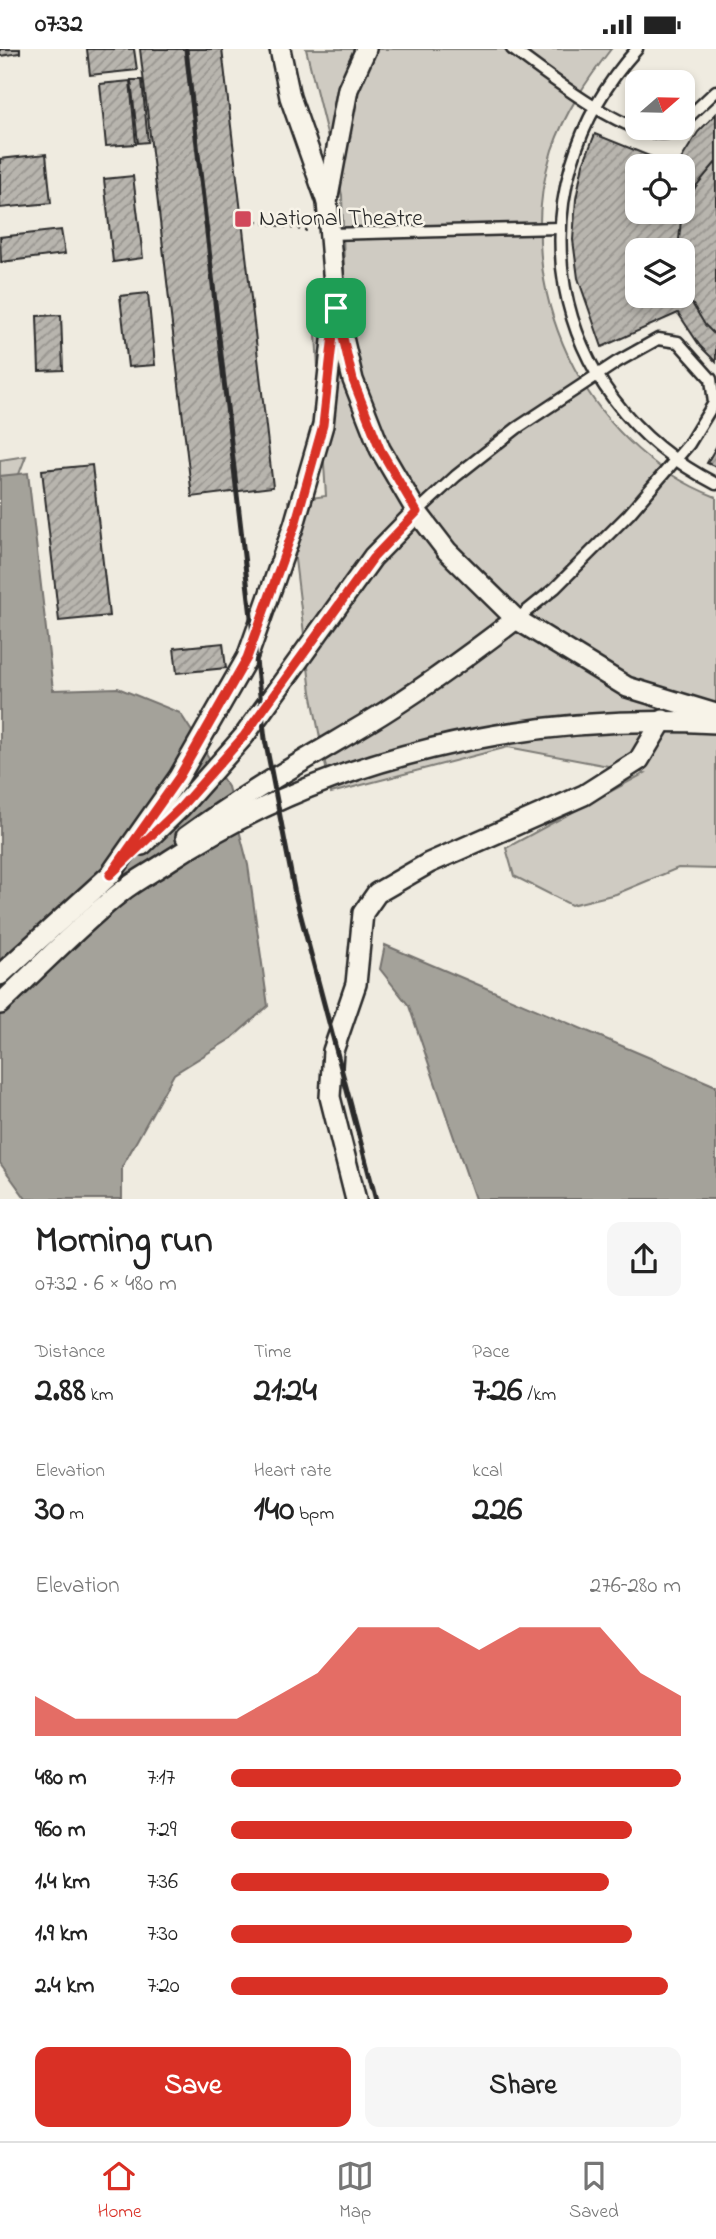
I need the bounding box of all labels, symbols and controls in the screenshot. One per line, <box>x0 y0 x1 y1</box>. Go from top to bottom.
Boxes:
text: 07:32 <box>35 6 83 44</box>
north arrow <box>625 70 695 140</box>
map controls <box>625 70 695 308</box>
button: locate <box>625 154 695 224</box>
place label: National Theatre <box>259 202 423 237</box>
marker: National Theatre <box>233 209 253 229</box>
button: layers <box>625 238 695 308</box>
pin <box>306 278 366 338</box>
icon: arrive <box>317 289 355 327</box>
text: Morning run <box>35 1214 213 1270</box>
button: share <box>607 1222 681 1296</box>
text: 07:32 · 6 × 480 m <box>35 1268 177 1301</box>
text: Distance <box>35 1339 105 1366</box>
text: Time <box>254 1339 291 1366</box>
text: Pace <box>472 1339 509 1366</box>
text: 2.88 <box>35 1366 86 1417</box>
text: 21:24 <box>254 1366 317 1417</box>
text: 7:26 <box>472 1366 523 1417</box>
text: km <box>86 1382 114 1409</box>
text: /km <box>523 1382 556 1409</box>
text: Elevation <box>35 1458 105 1485</box>
text: Heart rate <box>254 1458 332 1485</box>
text: kcal <box>472 1458 503 1485</box>
text: 30 <box>35 1485 65 1536</box>
text: 140 <box>254 1485 294 1536</box>
text: 226 <box>472 1485 523 1536</box>
text: m <box>65 1501 84 1528</box>
text: bpm <box>294 1501 334 1528</box>
text: Elevation <box>35 1570 120 1603</box>
text: 276–280 m <box>590 1570 681 1603</box>
text: 480 m <box>35 1762 87 1795</box>
text: 7:17 <box>147 1762 175 1795</box>
text: 960 m <box>35 1814 86 1847</box>
text: 7:29 <box>147 1814 177 1847</box>
text: 1.4 km <box>35 1866 90 1899</box>
text: 7:36 <box>147 1866 178 1899</box>
text: 1.9 km <box>35 1918 88 1951</box>
text: 7:30 <box>147 1918 178 1951</box>
text: 2.4 km <box>35 1970 94 2003</box>
text: 7:20 <box>147 1970 180 2003</box>
button: Save <box>35 2047 351 2127</box>
button: Share <box>365 2047 681 2127</box>
tab: Home <box>97 2157 142 2226</box>
tab: Map <box>336 2157 374 2226</box>
tab: Saved <box>569 2157 619 2226</box>

